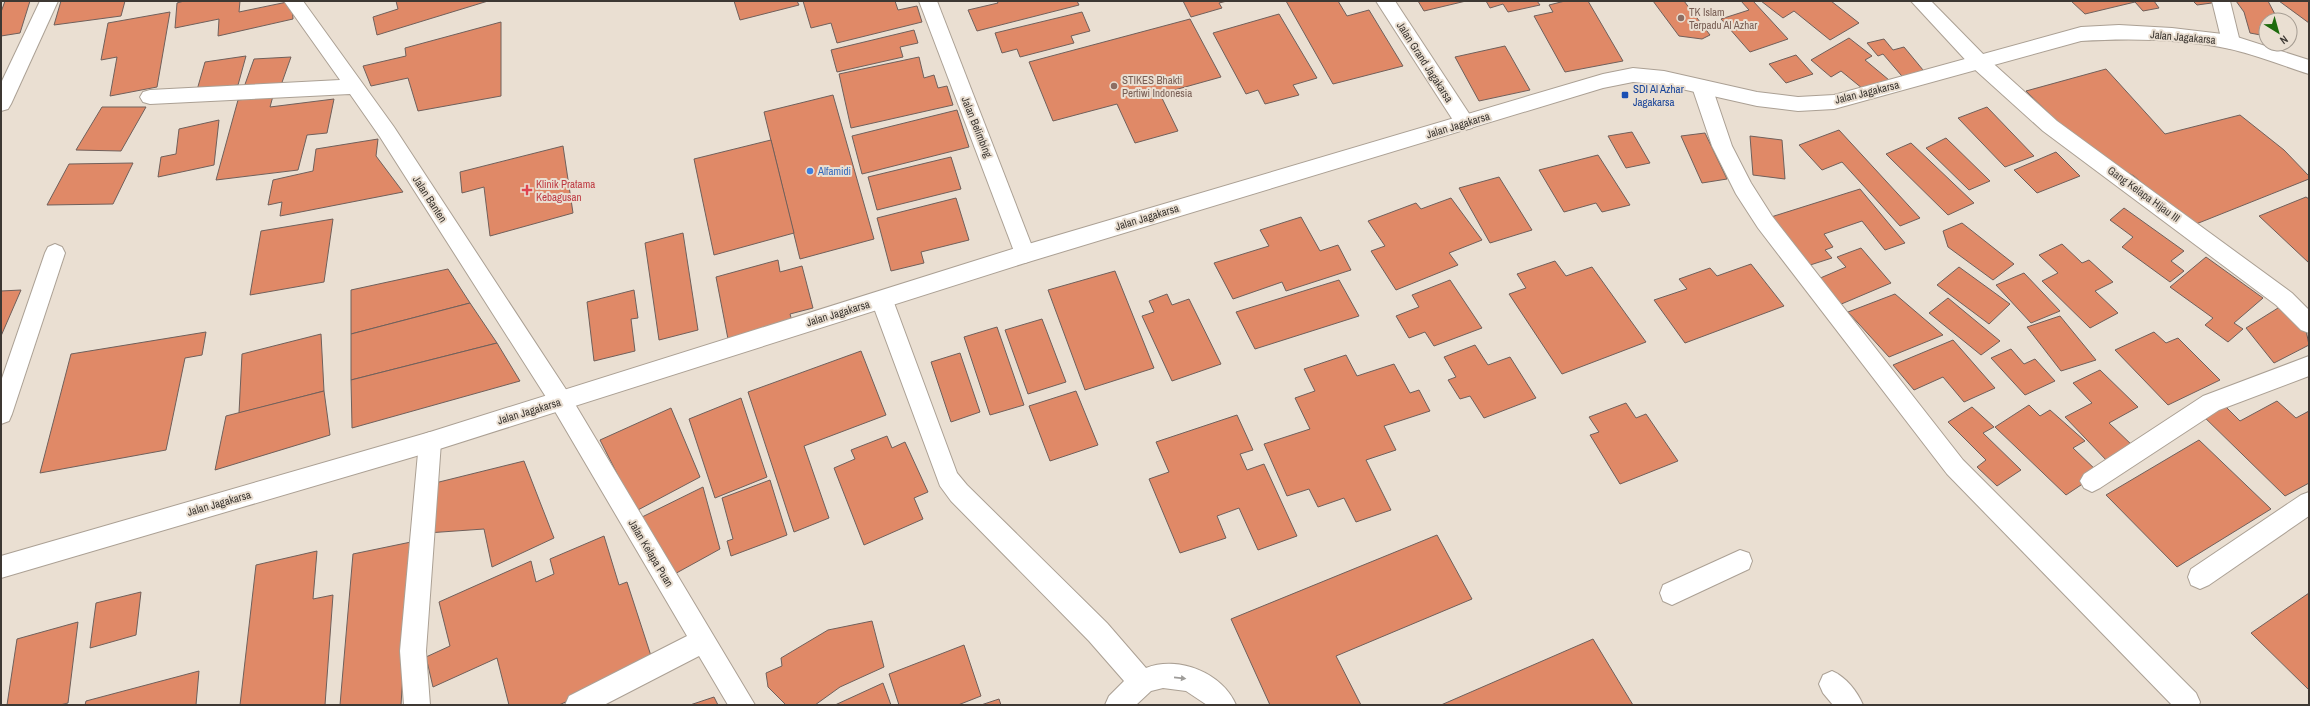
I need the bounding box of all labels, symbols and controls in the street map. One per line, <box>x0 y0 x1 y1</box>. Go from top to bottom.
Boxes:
place label: TK Islam Terpadu Al Azhar <box>1689 5 1757 32</box>
north arrow <box>2258 12 2298 52</box>
marker: TK Islam Terpadu Al Azhar <box>1676 13 1686 23</box>
street label: Jalan Grand Jagakarsa <box>1394 19 1456 105</box>
street label: Jalan Jagakarsa <box>2150 27 2216 47</box>
text: N <box>2277 32 2291 48</box>
place label: STIKES Bhakti Pertiwi Indonesia <box>1122 73 1192 100</box>
street label: Jalan Jagakarsa <box>1833 77 1901 107</box>
marker: STIKES Bhakti Pertiwi Indonesia <box>1109 81 1119 91</box>
place label: SDI Al Azhar Jagakarsa <box>1633 82 1684 109</box>
marker: SDI Al Azhar Jagakarsa <box>1620 90 1630 100</box>
street label: Jalan Belimbing <box>958 94 996 160</box>
street label: Jalan Jagakarsa <box>1425 109 1491 141</box>
street label: Gang Kelapa Hijau III <box>2105 163 2183 225</box>
place label: Alfamidi <box>817 164 851 178</box>
marker: Alfamidi <box>805 166 815 176</box>
street label: Jalan Banten <box>410 173 450 225</box>
place label: Klinik Pratama Kebagusan <box>536 177 595 204</box>
marker: Klinik Pratama Kebagusan <box>521 184 533 196</box>
street label: Jalan Jagakarsa <box>1114 201 1180 233</box>
street label: Jalan Jagakarsa <box>805 297 871 329</box>
street label: Jalan Jagakarsa <box>496 395 562 427</box>
street label: Jalan Jagakarsa <box>185 487 253 519</box>
street label: Jalan Kelapa Puan <box>625 517 677 589</box>
one-way arrow <box>1173 674 1186 681</box>

